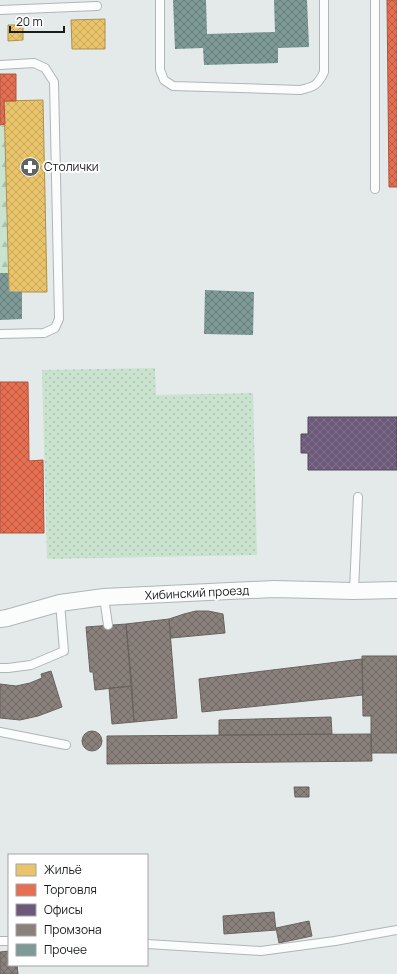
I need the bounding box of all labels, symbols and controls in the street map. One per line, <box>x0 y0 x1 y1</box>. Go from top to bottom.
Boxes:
scale bar <box>10 8 64 34</box>
text: 20 m <box>16 13 43 30</box>
pharmacy icon: Столички <box>19 156 41 178</box>
place label: Столички <box>44 158 99 175</box>
street label: Хибинский проезд <box>144 581 250 604</box>
legend <box>8 854 148 966</box>
text: Жильё <box>44 861 82 878</box>
text: Торговля <box>44 881 97 898</box>
text: Офисы <box>44 901 83 918</box>
text: Промзона <box>44 921 102 938</box>
text: Прочее <box>44 941 87 958</box>

